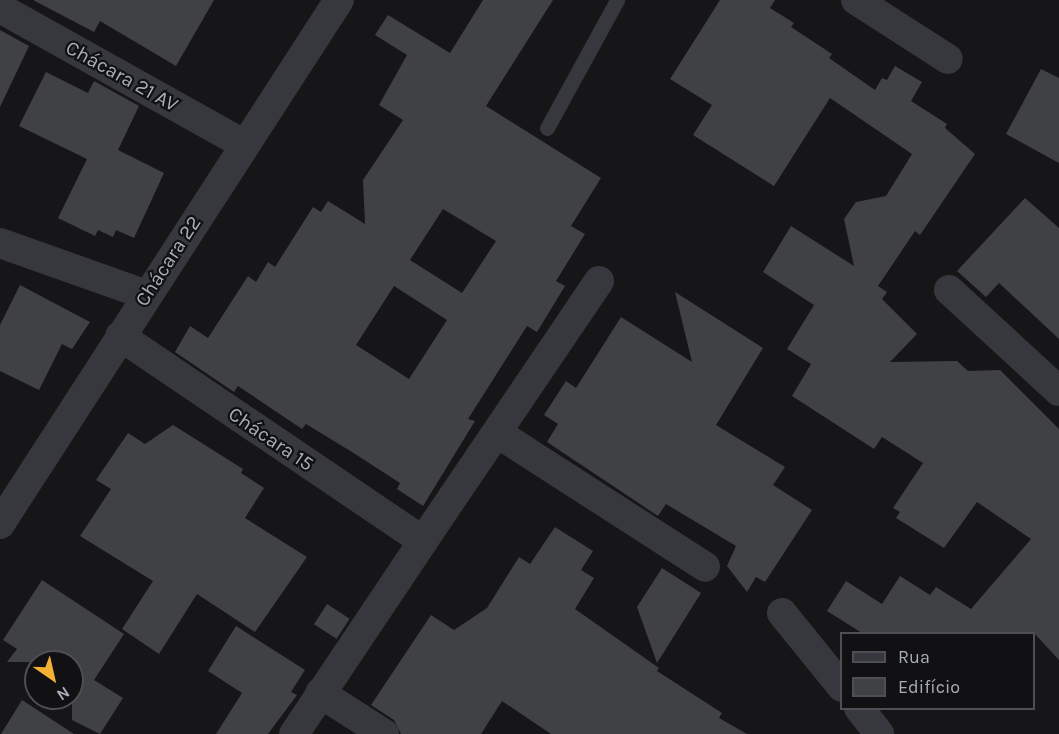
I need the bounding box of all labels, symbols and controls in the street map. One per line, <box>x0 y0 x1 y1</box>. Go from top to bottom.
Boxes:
street label: Chácara 21 AV <box>62 35 182 117</box>
street label: Chácara 22 <box>130 211 206 311</box>
street label: Chácara 15 <box>224 402 318 476</box>
legend <box>840 632 1035 710</box>
text: Rua <box>898 646 930 668</box>
north arrow <box>24 650 84 710</box>
text: Edifício <box>898 676 960 698</box>
text: N <box>53 683 73 705</box>

